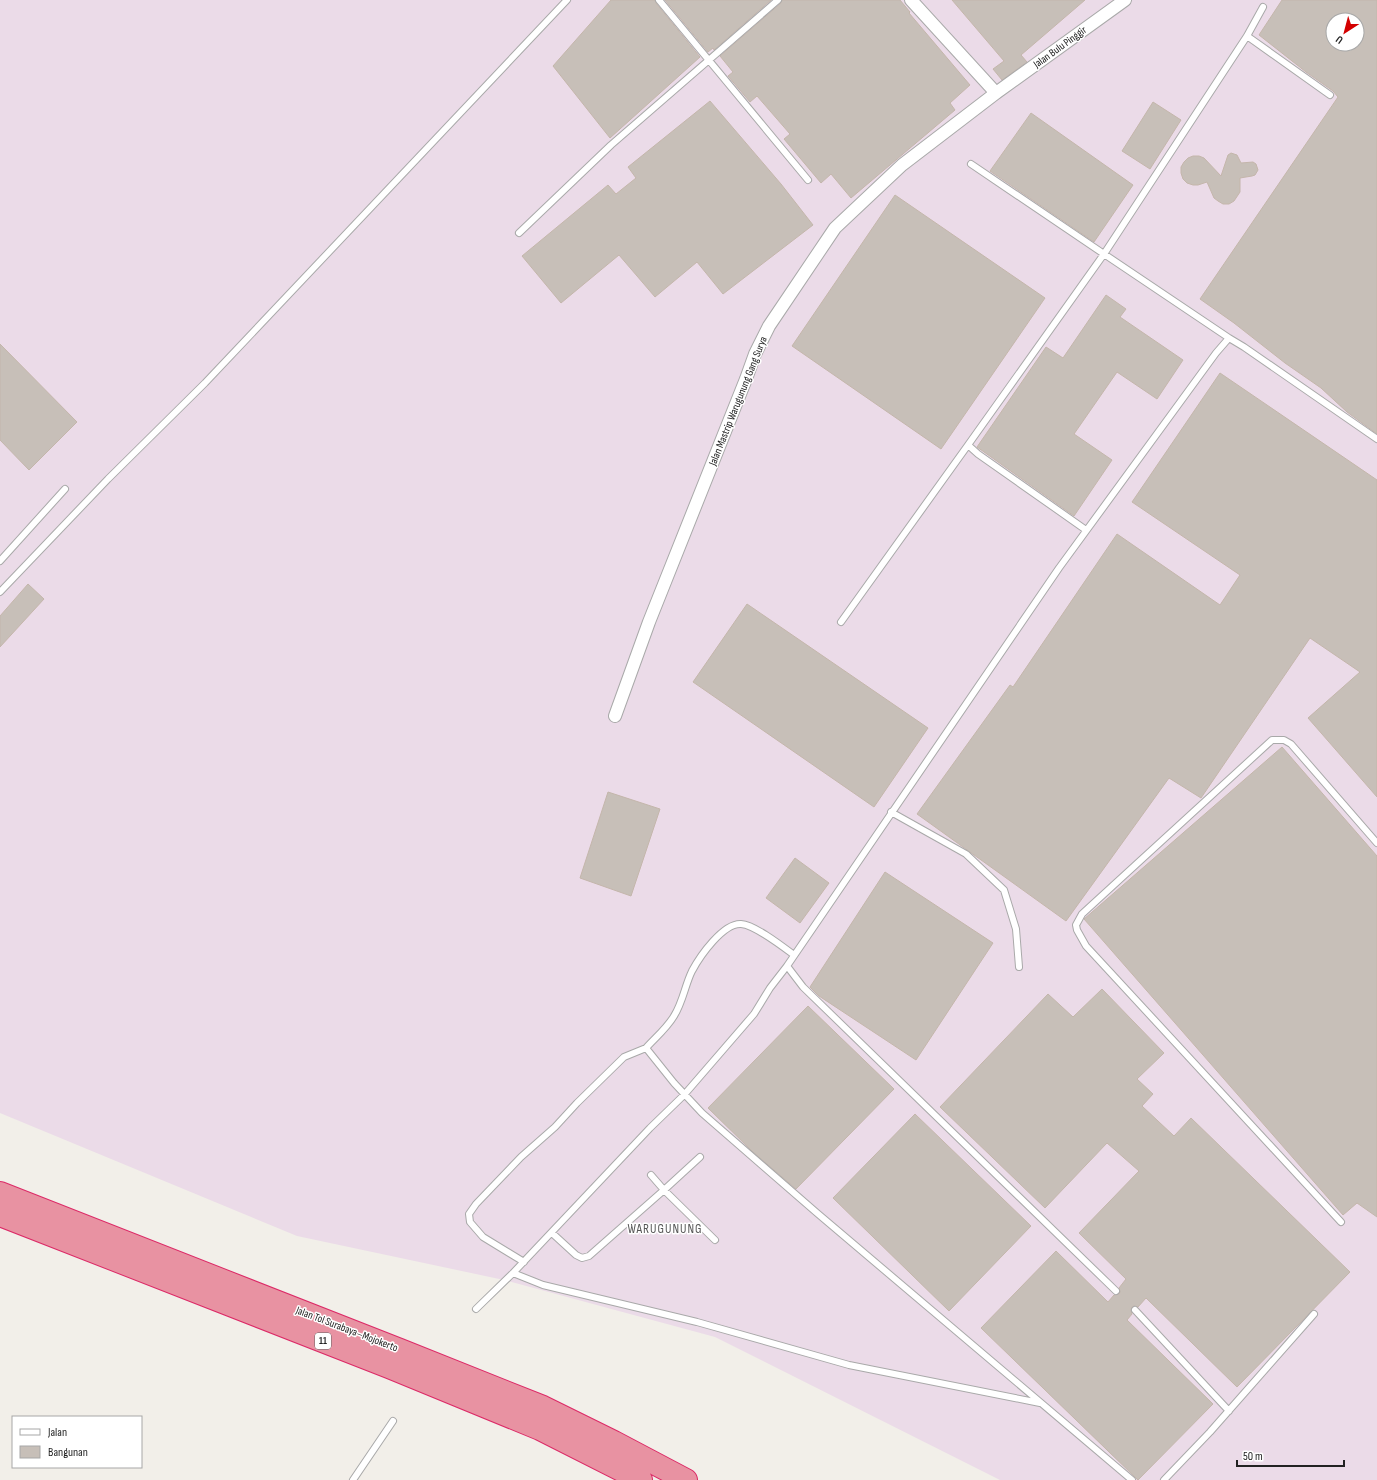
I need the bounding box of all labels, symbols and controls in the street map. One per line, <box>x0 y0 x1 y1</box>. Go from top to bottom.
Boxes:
north arrow <box>1325 12 1365 52</box>
street label: Jalan Bulu Pinggir <box>1030 23 1089 71</box>
text: U <box>1333 33 1346 47</box>
street label: Jalan Mastrip Warugunung Gang Surya <box>706 335 770 468</box>
district label: WARUGUNUNG <box>627 1221 703 1237</box>
street label: Jalan Tol Surabaya–Mojokerto <box>293 1303 400 1355</box>
road number: 11 <box>315 1333 331 1349</box>
legend <box>12 1416 142 1468</box>
text: Jalan <box>47 1425 67 1440</box>
scale bar <box>1237 1442 1344 1468</box>
text: Bangunan <box>48 1445 88 1460</box>
text: 50 m <box>1243 1449 1263 1464</box>

